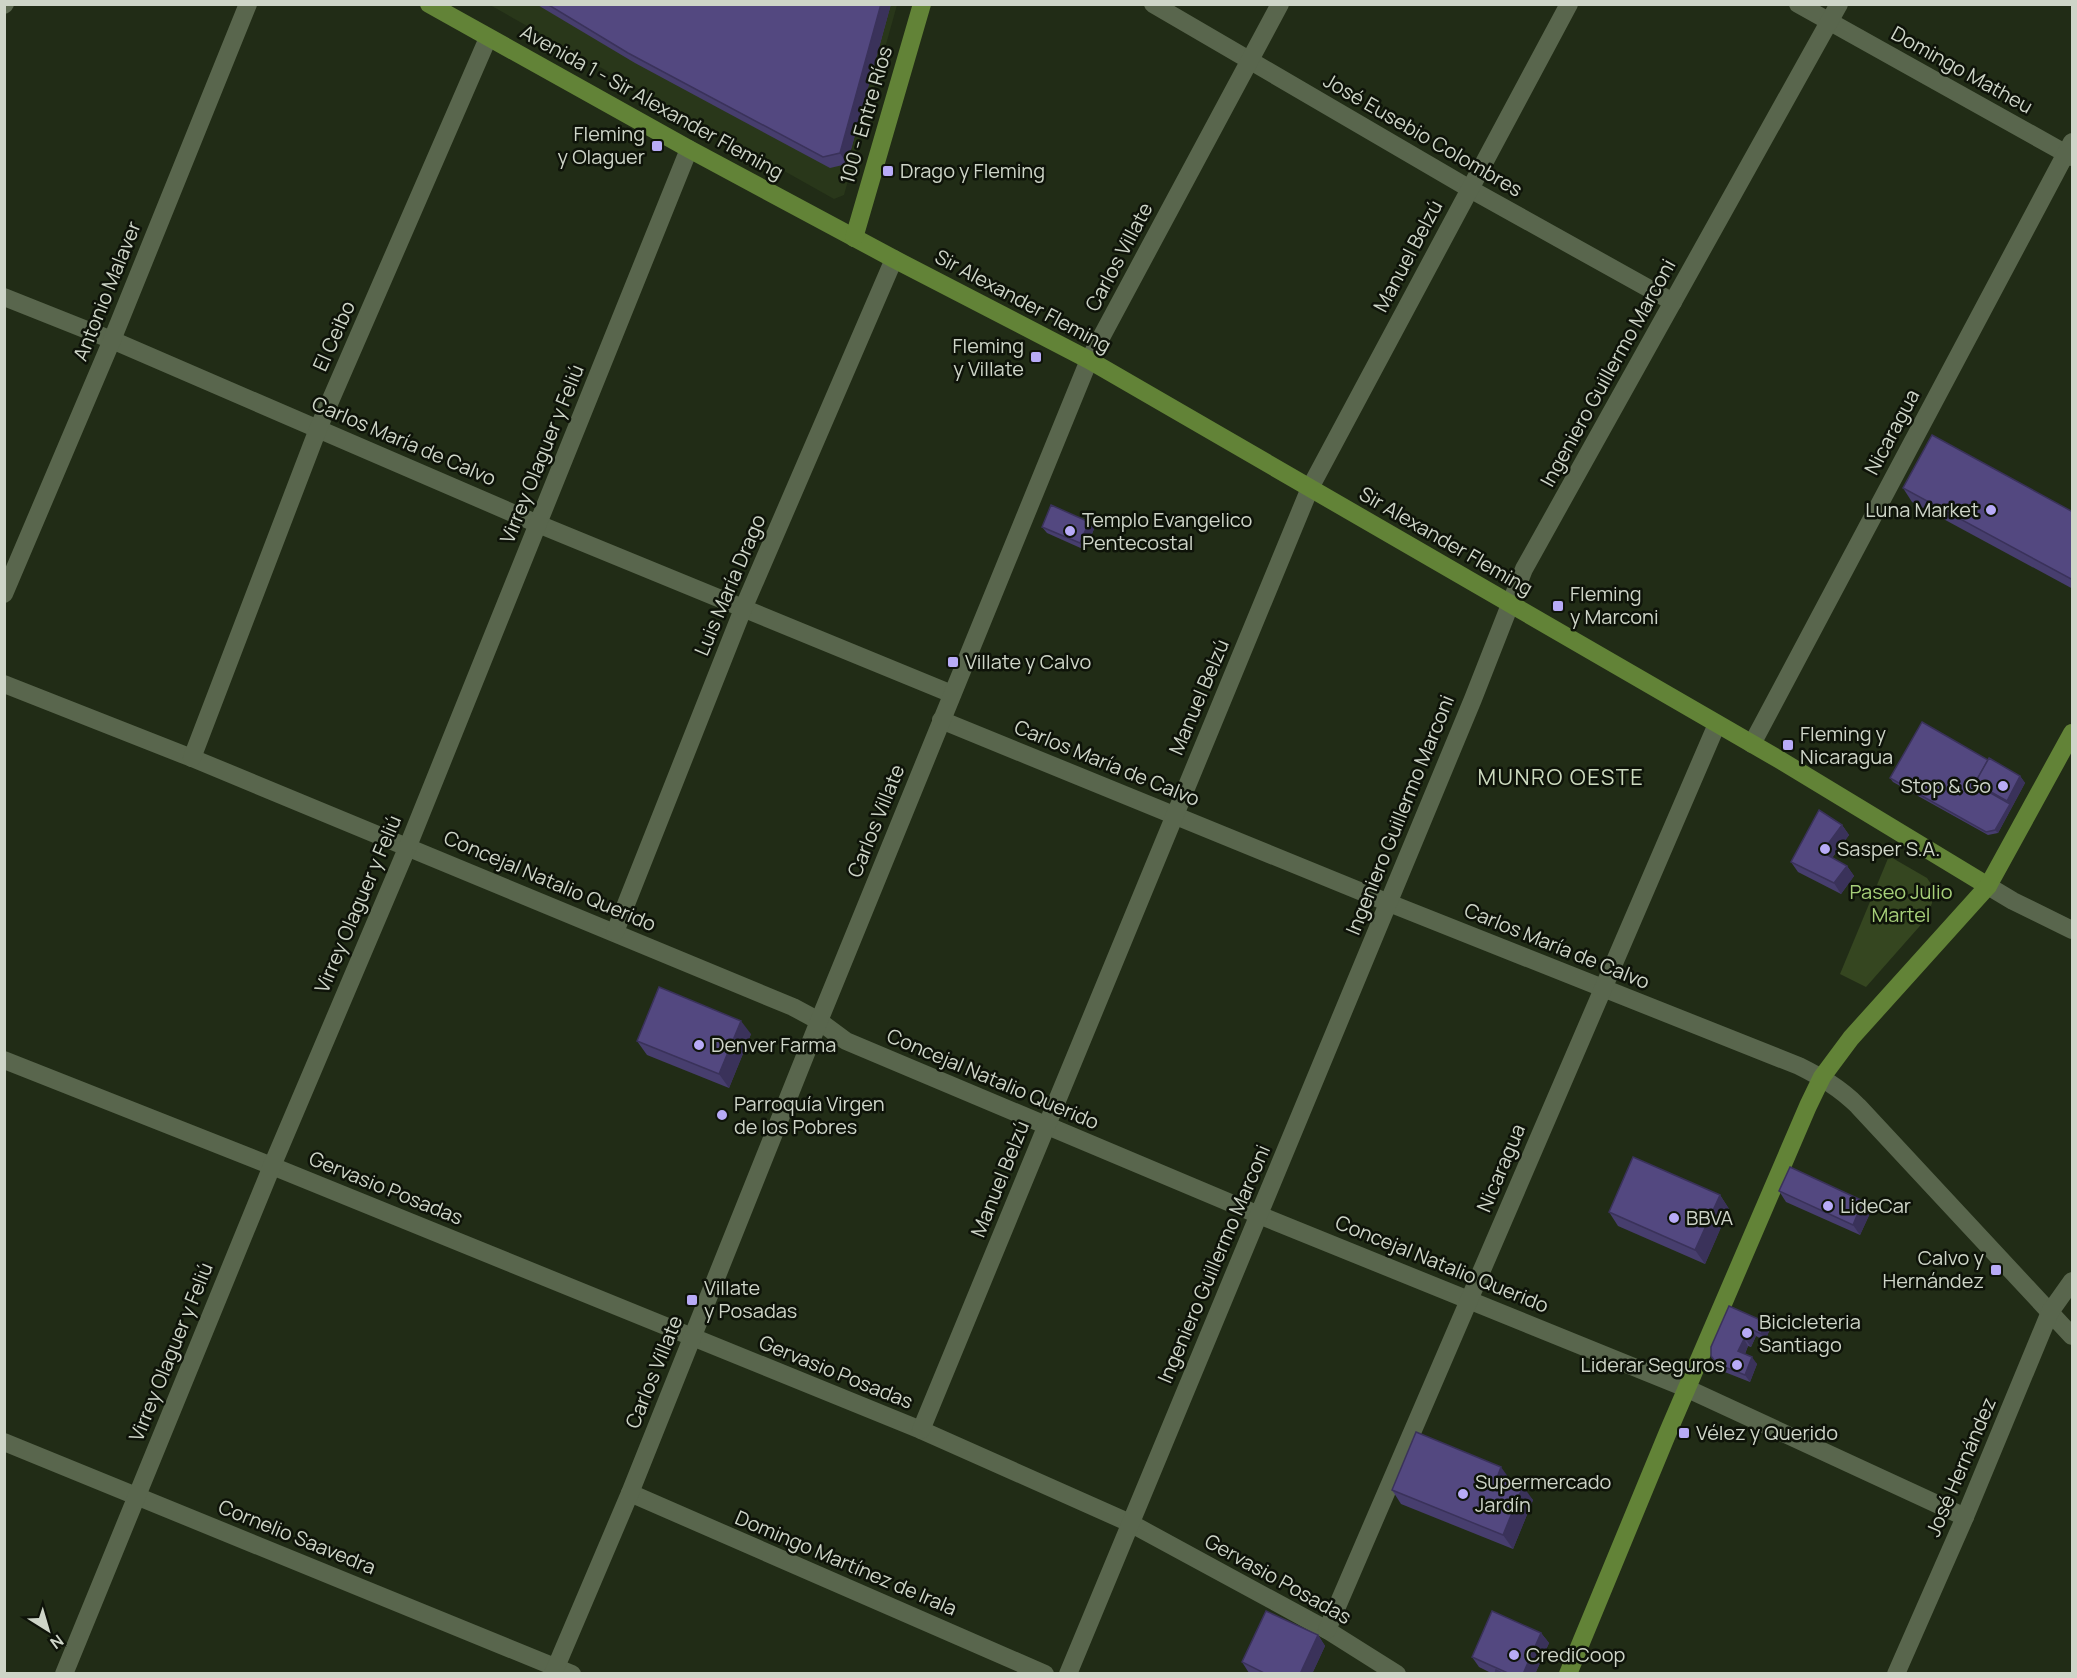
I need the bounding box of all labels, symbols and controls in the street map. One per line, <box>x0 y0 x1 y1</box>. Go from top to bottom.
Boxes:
street label: Avenida 1 - Sir Alexander Fleming <box>516 18 789 185</box>
street label: Domingo Matheu <box>1887 19 2038 120</box>
street label: 100 - Entre Ríos <box>833 43 898 187</box>
street label: José Eusebio Colombres <box>1319 66 1528 203</box>
place label: Fleming y Olaguer <box>558 120 645 170</box>
marker: Fleming y Olaguer <box>650 139 664 153</box>
place label: Drago y Fleming <box>900 157 1045 184</box>
marker: Drago y Fleming <box>881 164 895 178</box>
street label: Manuel Belzú <box>1367 195 1448 316</box>
street label: Carlos Villate <box>1079 198 1159 316</box>
street label: Antonio Malaver <box>66 217 147 365</box>
street label: Sir Alexander Fleming <box>930 243 1116 359</box>
street label: Ingeniero Guillermo Marconi <box>1534 254 1682 491</box>
street label: El Ceibo <box>306 296 361 375</box>
place label: Fleming y Villate <box>953 332 1024 382</box>
marker: Fleming y Villate <box>1029 350 1043 364</box>
street label: Virrey Olaguer y Feliú <box>493 360 590 547</box>
street label: Nicaragua <box>1858 384 1925 479</box>
street label: Carlos María de Calvo <box>308 389 501 492</box>
street label: Sir Alexander Fleming <box>1355 480 1538 601</box>
place label: Luna Market <box>1865 496 1979 523</box>
marker: Luna Market <box>1984 503 1998 517</box>
place label: Templo Evangelico Pentecostal <box>1082 506 1253 556</box>
street label: Luis María Drago <box>688 510 772 660</box>
marker: Templo Evangelico Pentecostal <box>1063 524 1077 538</box>
place label: Fleming y Marconi <box>1570 580 1659 630</box>
marker: Fleming y Marconi <box>1551 599 1565 613</box>
street label: Manuel Belzú <box>1162 635 1235 759</box>
place label: Villate y Calvo <box>965 648 1091 675</box>
marker: Villate y Calvo <box>946 655 960 669</box>
street label: Ingeniero Guillermo Marconi <box>1339 691 1460 939</box>
street label: Carlos María de Calvo <box>1010 713 1204 812</box>
place label: Fleming y Nicaragua <box>1800 720 1893 770</box>
marker: Fleming y Nicaragua <box>1781 738 1795 752</box>
street label: Carlos Villate <box>841 760 910 881</box>
district label: MUNRO OESTE <box>1478 762 1644 792</box>
place label: Stop & Go <box>1900 772 1991 799</box>
marker: Stop & Go <box>1996 779 2010 793</box>
street label: Virrey Olaguer y Feliú <box>308 811 407 997</box>
street label: Concejal Natalio Querido <box>440 824 661 938</box>
place label: Sasper S.A. <box>1837 835 1940 862</box>
marker: Sasper S.A. <box>1818 842 1832 856</box>
park label: Paseo Julio Martel <box>1849 878 1953 928</box>
street label: Carlos María de Calvo <box>1460 896 1654 995</box>
street label: Concejal Natalio Querido <box>883 1022 1104 1136</box>
place label: Denver Farma <box>711 1031 836 1058</box>
marker: Denver Farma <box>692 1038 706 1052</box>
place label: Parroquía Virgen de los Pobres <box>734 1090 885 1140</box>
marker: Parroquía Virgen de los Pobres <box>715 1108 729 1122</box>
street label: Manuel Belzú <box>964 1117 1035 1241</box>
street label: Nicaragua <box>1470 1120 1531 1216</box>
street label: Ingeniero Guillermo Marconi <box>1151 1140 1276 1387</box>
street label: Gervasio Posadas <box>305 1144 467 1231</box>
place label: LideCar <box>1840 1192 1911 1219</box>
marker: LideCar <box>1821 1199 1835 1213</box>
place label: BBVA <box>1686 1204 1734 1231</box>
street label: Concejal Natalio Querido <box>1331 1208 1553 1319</box>
marker: BBVA <box>1667 1211 1681 1225</box>
place label: Calvo y Hernández <box>1882 1244 1984 1294</box>
street label: Virrey Olaguer y Feliú <box>122 1258 219 1445</box>
marker: Calvo y Hernández <box>1989 1263 2003 1277</box>
place label: Villate y Posadas <box>704 1274 797 1324</box>
marker: Villate y Posadas <box>685 1293 699 1307</box>
place label: Bicicleteria Santiago <box>1759 1308 1861 1358</box>
street label: Carlos Villate <box>619 1311 688 1432</box>
marker: Bicicleteria Santiago <box>1740 1326 1754 1340</box>
street label: Gervasio Posadas <box>755 1328 917 1415</box>
place label: Liderar Seguros <box>1580 1351 1725 1378</box>
marker: Liderar Seguros <box>1730 1358 1744 1372</box>
street label: José Hernández <box>1919 1393 2002 1541</box>
place label: Vélez y Querido <box>1696 1419 1838 1446</box>
marker: Vélez y Querido <box>1677 1426 1691 1440</box>
place label: Supermercado Jardín <box>1475 1468 1612 1518</box>
marker: Supermercado Jardín <box>1456 1487 1470 1501</box>
street label: Cornelio Saavedra <box>215 1493 380 1580</box>
street label: Domingo Martínez de Irala <box>731 1504 961 1622</box>
street label: Gervasio Posadas <box>1200 1527 1356 1630</box>
north arrow <box>18 1600 78 1660</box>
text: N <box>46 1630 68 1654</box>
place label: CrediCoop <box>1526 1641 1625 1668</box>
marker: CrediCoop <box>1507 1648 1521 1662</box>

